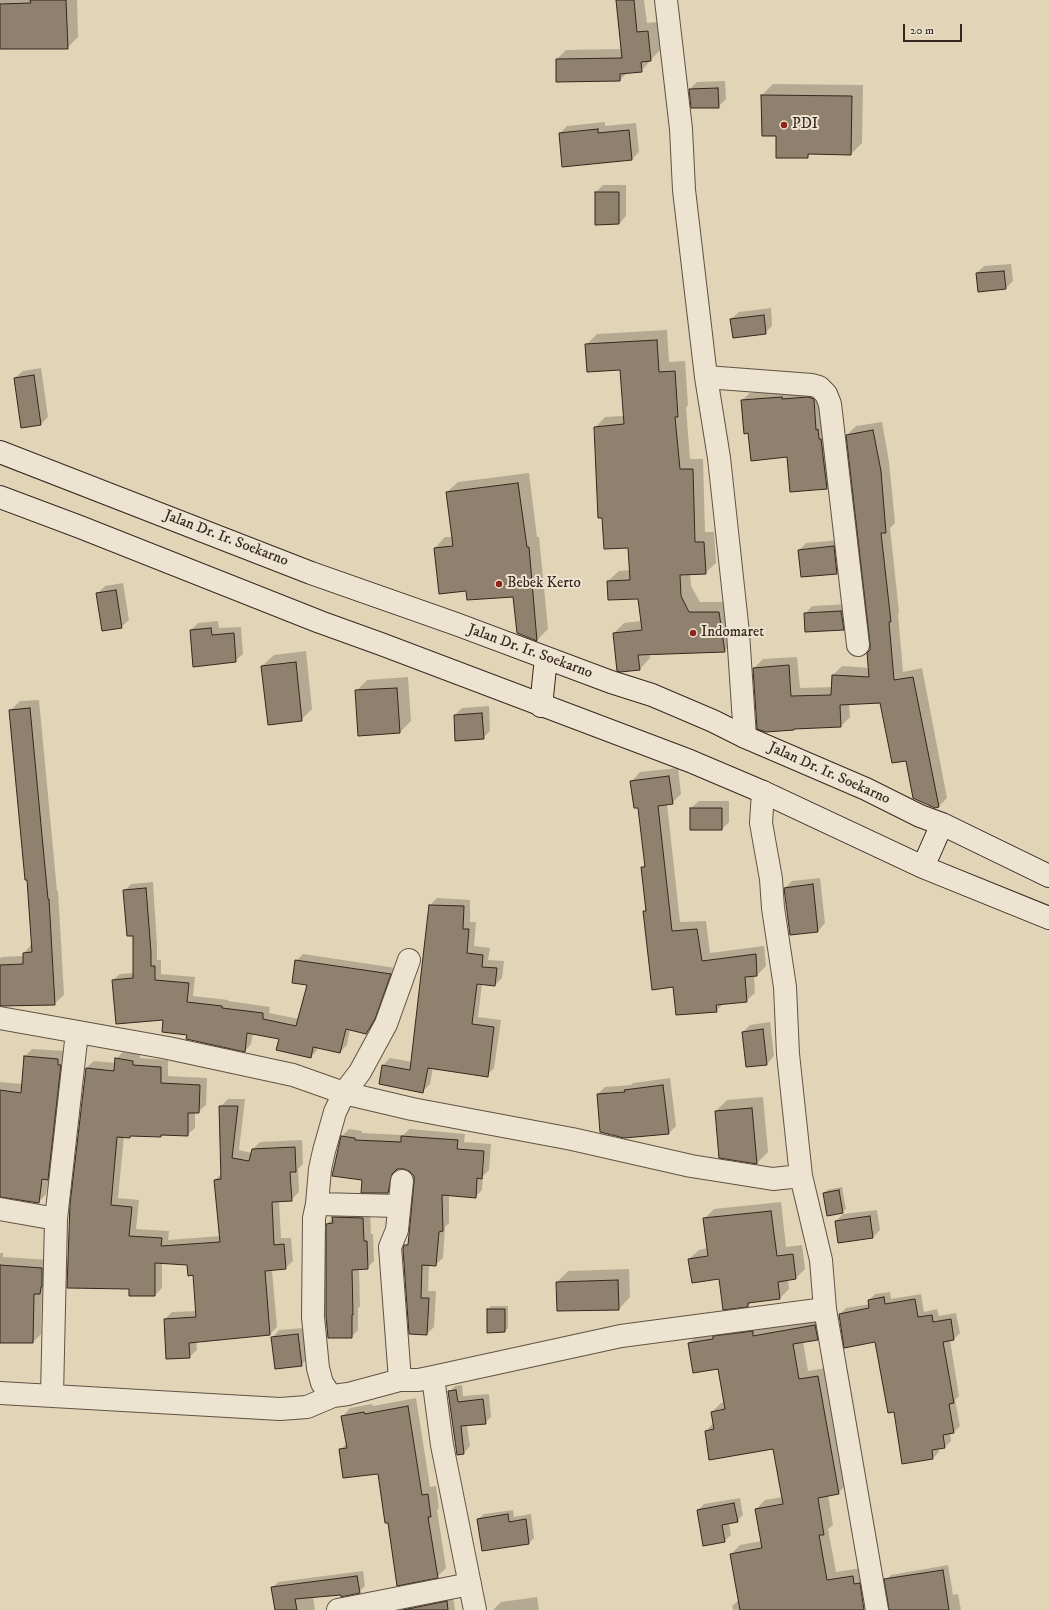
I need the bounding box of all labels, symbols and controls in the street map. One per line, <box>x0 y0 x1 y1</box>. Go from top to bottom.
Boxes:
scale bar <box>905 16 964 42</box>
text: 20 m <box>910 23 934 38</box>
place label: PDI <box>792 116 818 134</box>
marker: PDI <box>779 120 789 130</box>
street label: Jalan Dr. Ir. Soekarno <box>161 507 291 571</box>
place label: Bebek Kerto <box>507 575 581 593</box>
marker: Bebek Kerto <box>494 579 504 589</box>
street label: Jalan Dr. Ir. Soekarno <box>465 621 595 683</box>
place label: Indomaret <box>701 624 764 642</box>
marker: Indomaret <box>688 628 698 638</box>
street label: Jalan Dr. Ir. Soekarno <box>765 739 893 809</box>

